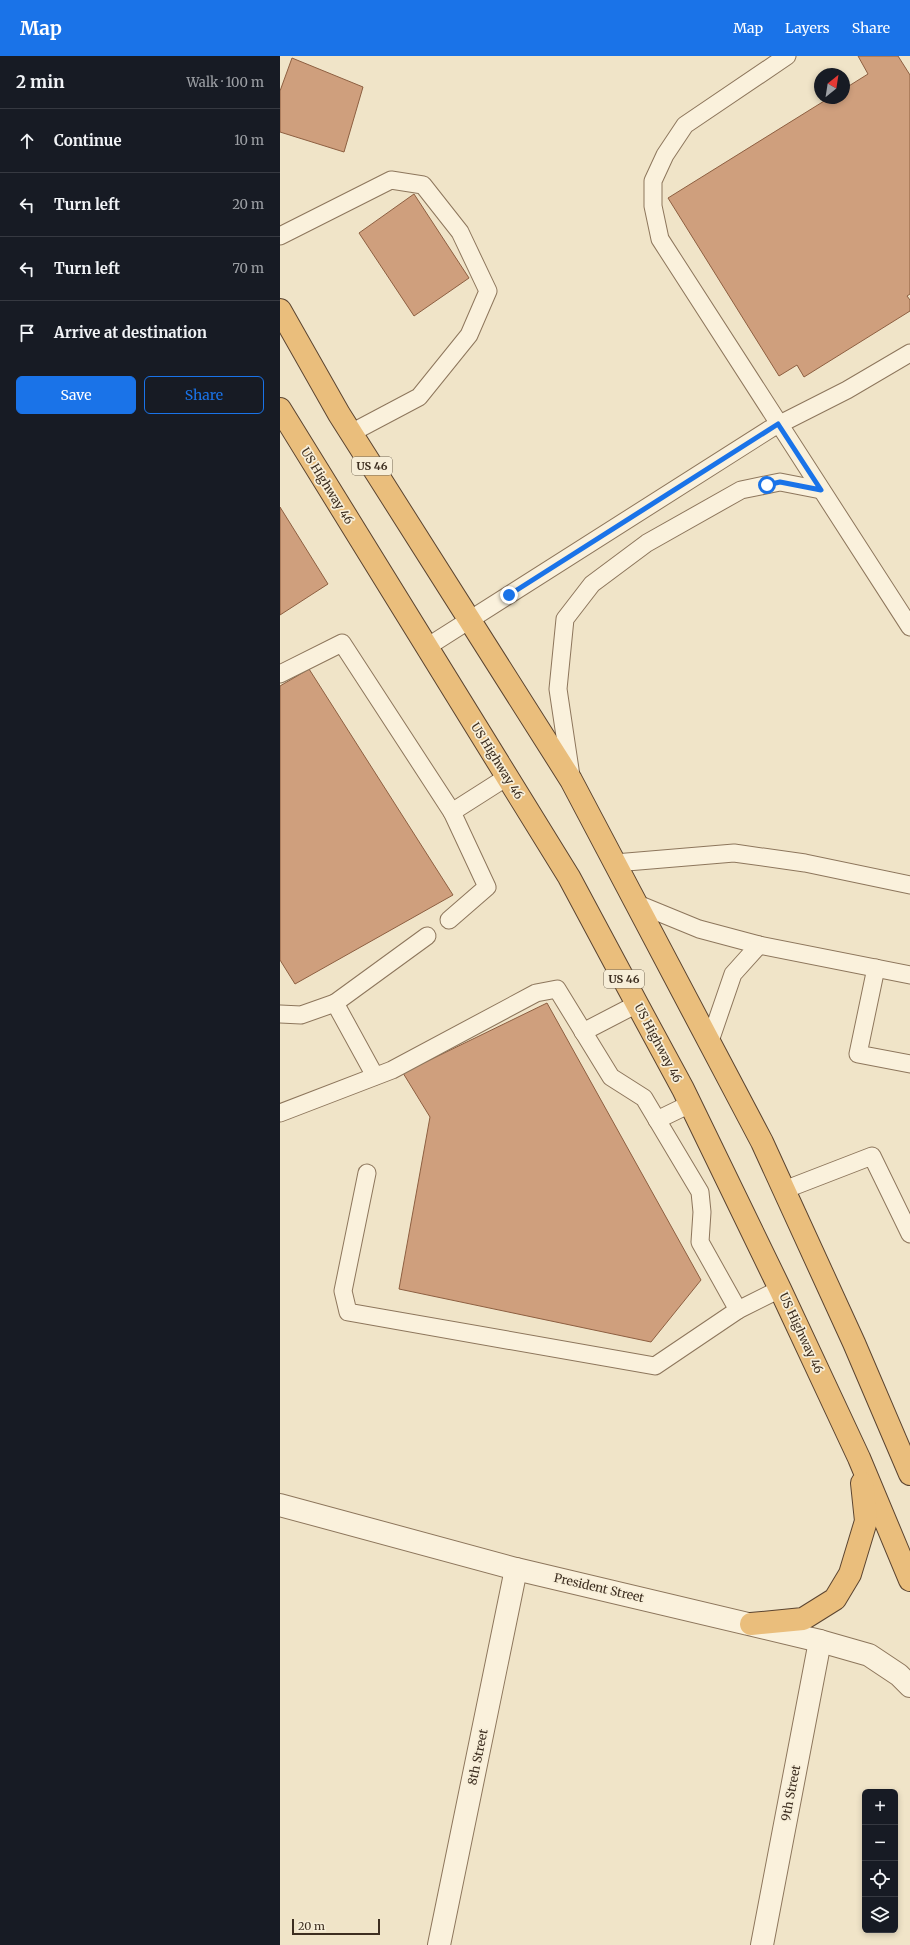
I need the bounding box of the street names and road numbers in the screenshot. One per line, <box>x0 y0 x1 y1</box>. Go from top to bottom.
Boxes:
street label: US Highway 46 <box>298 445 357 527</box>
road number: US 46 <box>352 457 392 475</box>
street label: US Highway 46 <box>468 720 527 802</box>
road number: US 46 <box>604 970 644 988</box>
street label: US Highway 46 <box>631 1001 686 1085</box>
street label: US Highway 46 <box>776 1290 827 1376</box>
street label: President Street <box>553 1570 646 1605</box>
street label: 8th Street <box>464 1727 491 1786</box>
street label: 9th Street <box>778 1763 803 1822</box>

